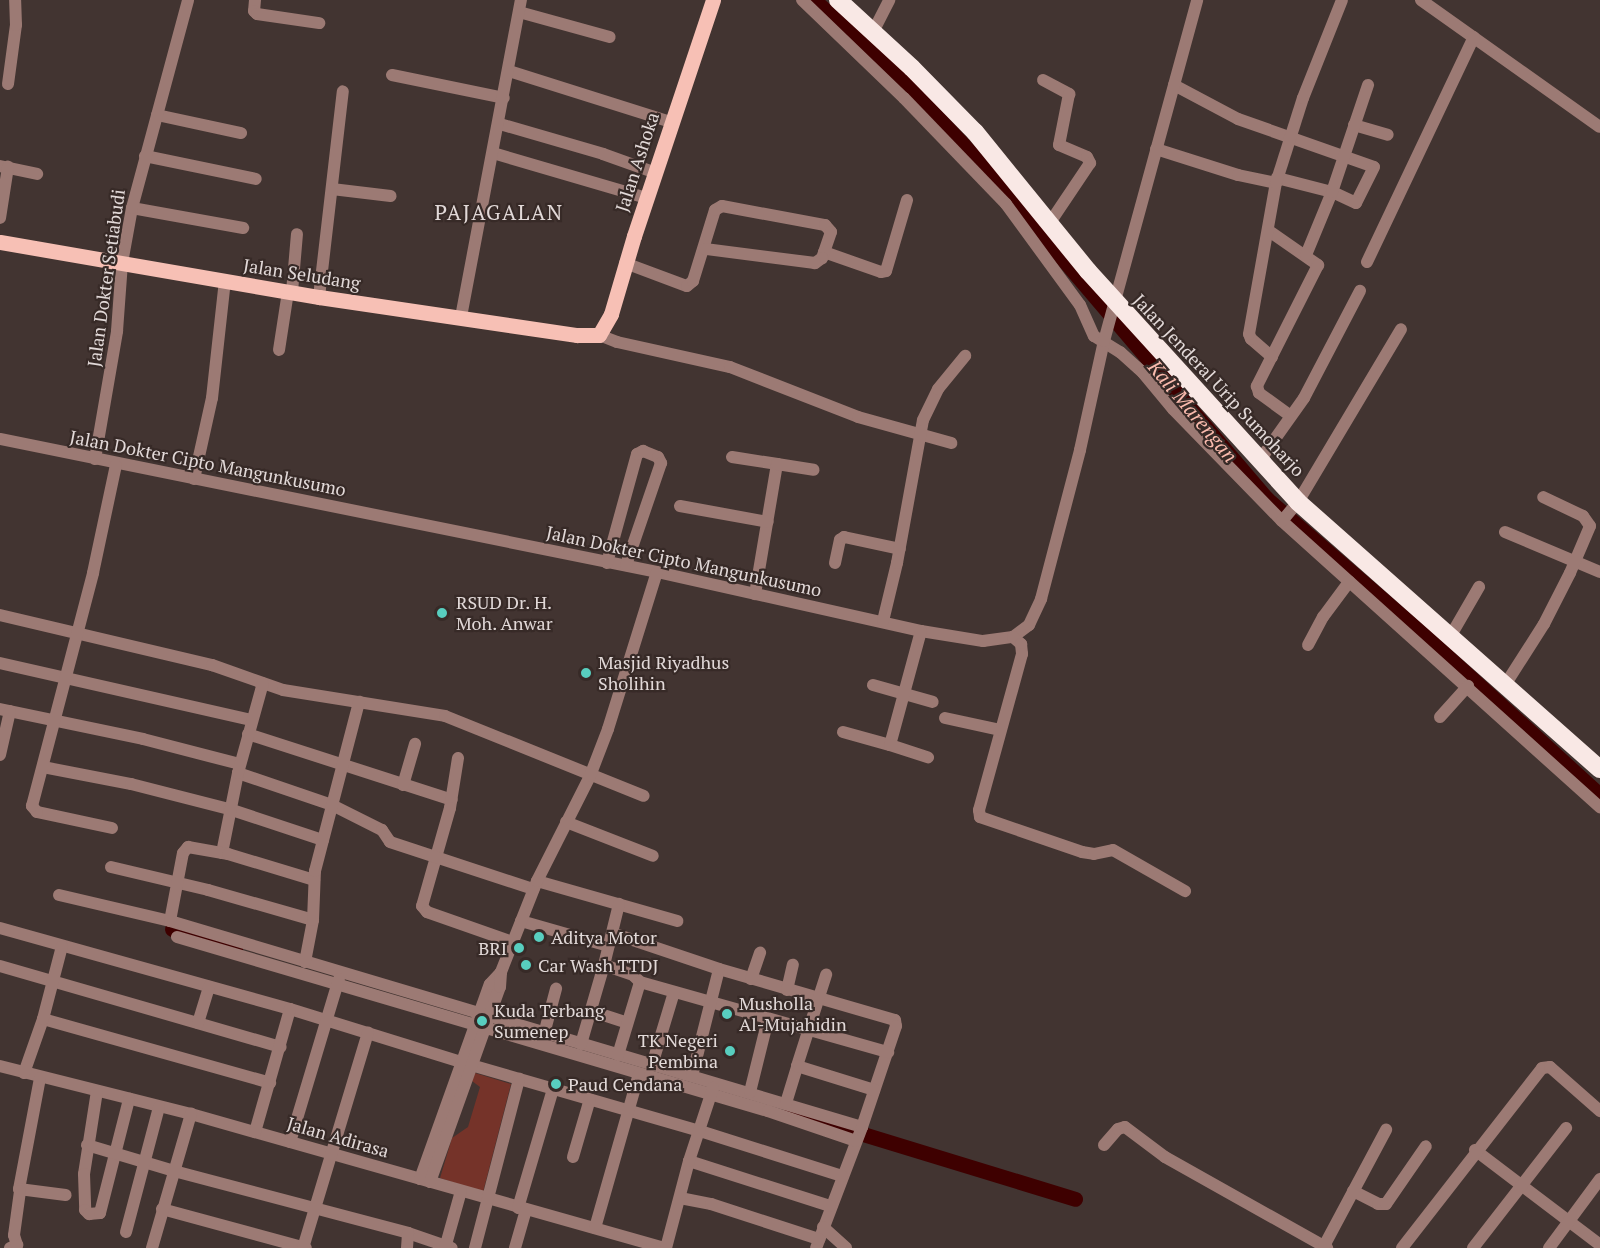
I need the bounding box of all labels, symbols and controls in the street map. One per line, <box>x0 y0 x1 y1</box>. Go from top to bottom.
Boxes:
street label: Jalan Ashoka <box>611 109 663 215</box>
street label: Jalan Dokter Setiabudi <box>83 188 129 368</box>
district label: PAJAGALAN <box>434 199 564 225</box>
street label: Jalan Seludang <box>242 254 362 294</box>
street label: Jalan Jenderal Urip Sumoharjo <box>1129 289 1309 481</box>
water label: Kali Marengan <box>1143 355 1243 467</box>
street label: Jalan Dokter Cipto Mangunkusumo <box>68 426 348 500</box>
street label: Jalan Dokter Cipto Mangunkusumo <box>544 521 824 601</box>
place label: RSUD Dr. H. Moh. Anwar <box>456 592 554 634</box>
marker: RSUD Dr. H. Moh. Anwar <box>433 604 451 622</box>
place label: Masjid Riyadhus Sholihin <box>598 652 729 694</box>
marker: Masjid Riyadhus Sholihin <box>579 666 593 680</box>
place label: Aditya Motor <box>551 926 657 948</box>
marker: Aditya Motor <box>532 930 546 944</box>
place label: BRI <box>478 937 507 959</box>
marker: BRI <box>512 941 526 955</box>
place label: Car Wash TTDJ <box>538 954 659 976</box>
marker: Car Wash TTDJ <box>519 958 533 972</box>
place label: Musholla Al-Mujahidin <box>739 993 847 1036</box>
place label: Kuda Terbang Sumenep <box>494 1000 604 1042</box>
marker: Musholla Al-Mujahidin <box>720 1007 734 1021</box>
marker: Kuda Terbang Sumenep <box>475 1014 489 1028</box>
place label: TK Negeri Pembina <box>638 1030 718 1072</box>
marker: TK Negeri Pembina <box>723 1044 737 1058</box>
place label: Paud Cendana <box>568 1073 682 1095</box>
marker: Paud Cendana <box>549 1077 563 1091</box>
street label: Jalan Adirasa <box>284 1112 392 1162</box>

